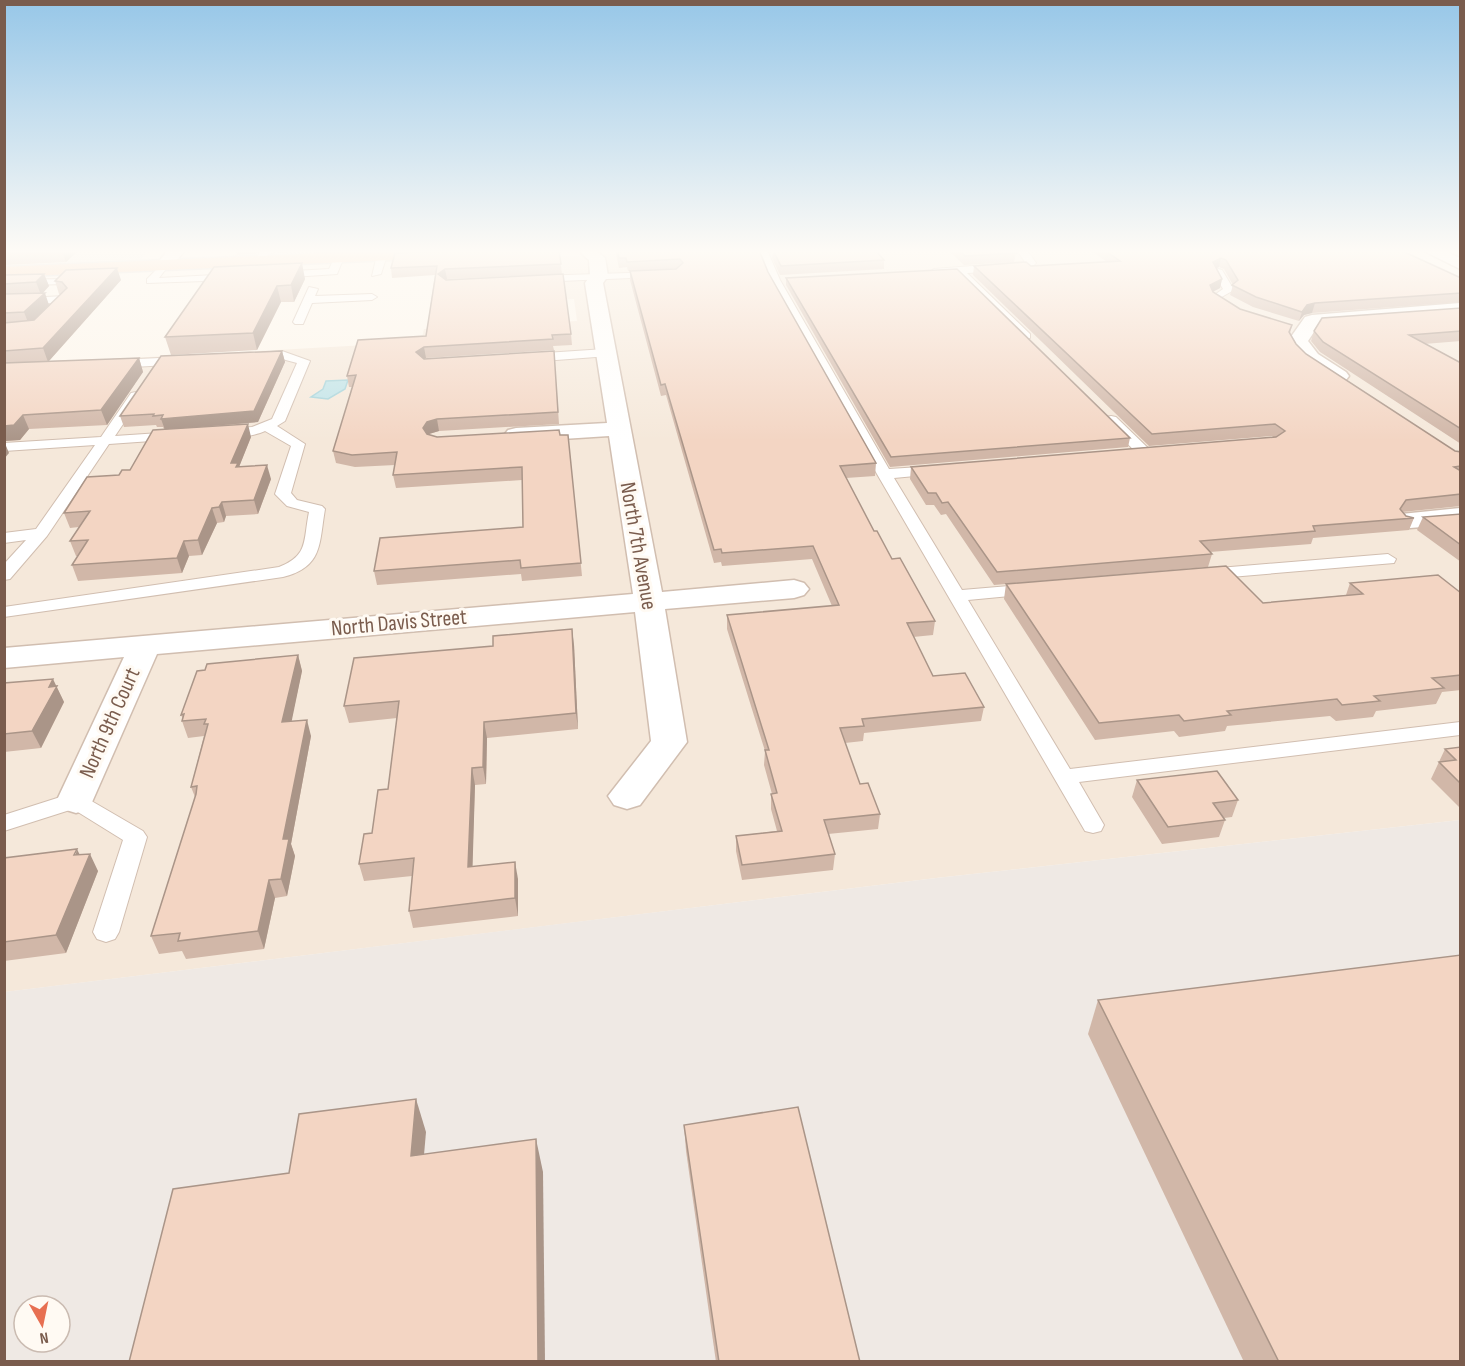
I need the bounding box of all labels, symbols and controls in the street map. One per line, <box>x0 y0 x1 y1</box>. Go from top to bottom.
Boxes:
street label: North 7th Avenue <box>614 480 662 612</box>
street label: North Davis Street <box>330 604 468 642</box>
street label: North 9th Court <box>74 663 146 782</box>
north arrow <box>12 1294 72 1354</box>
text: N <box>38 1327 50 1347</box>

